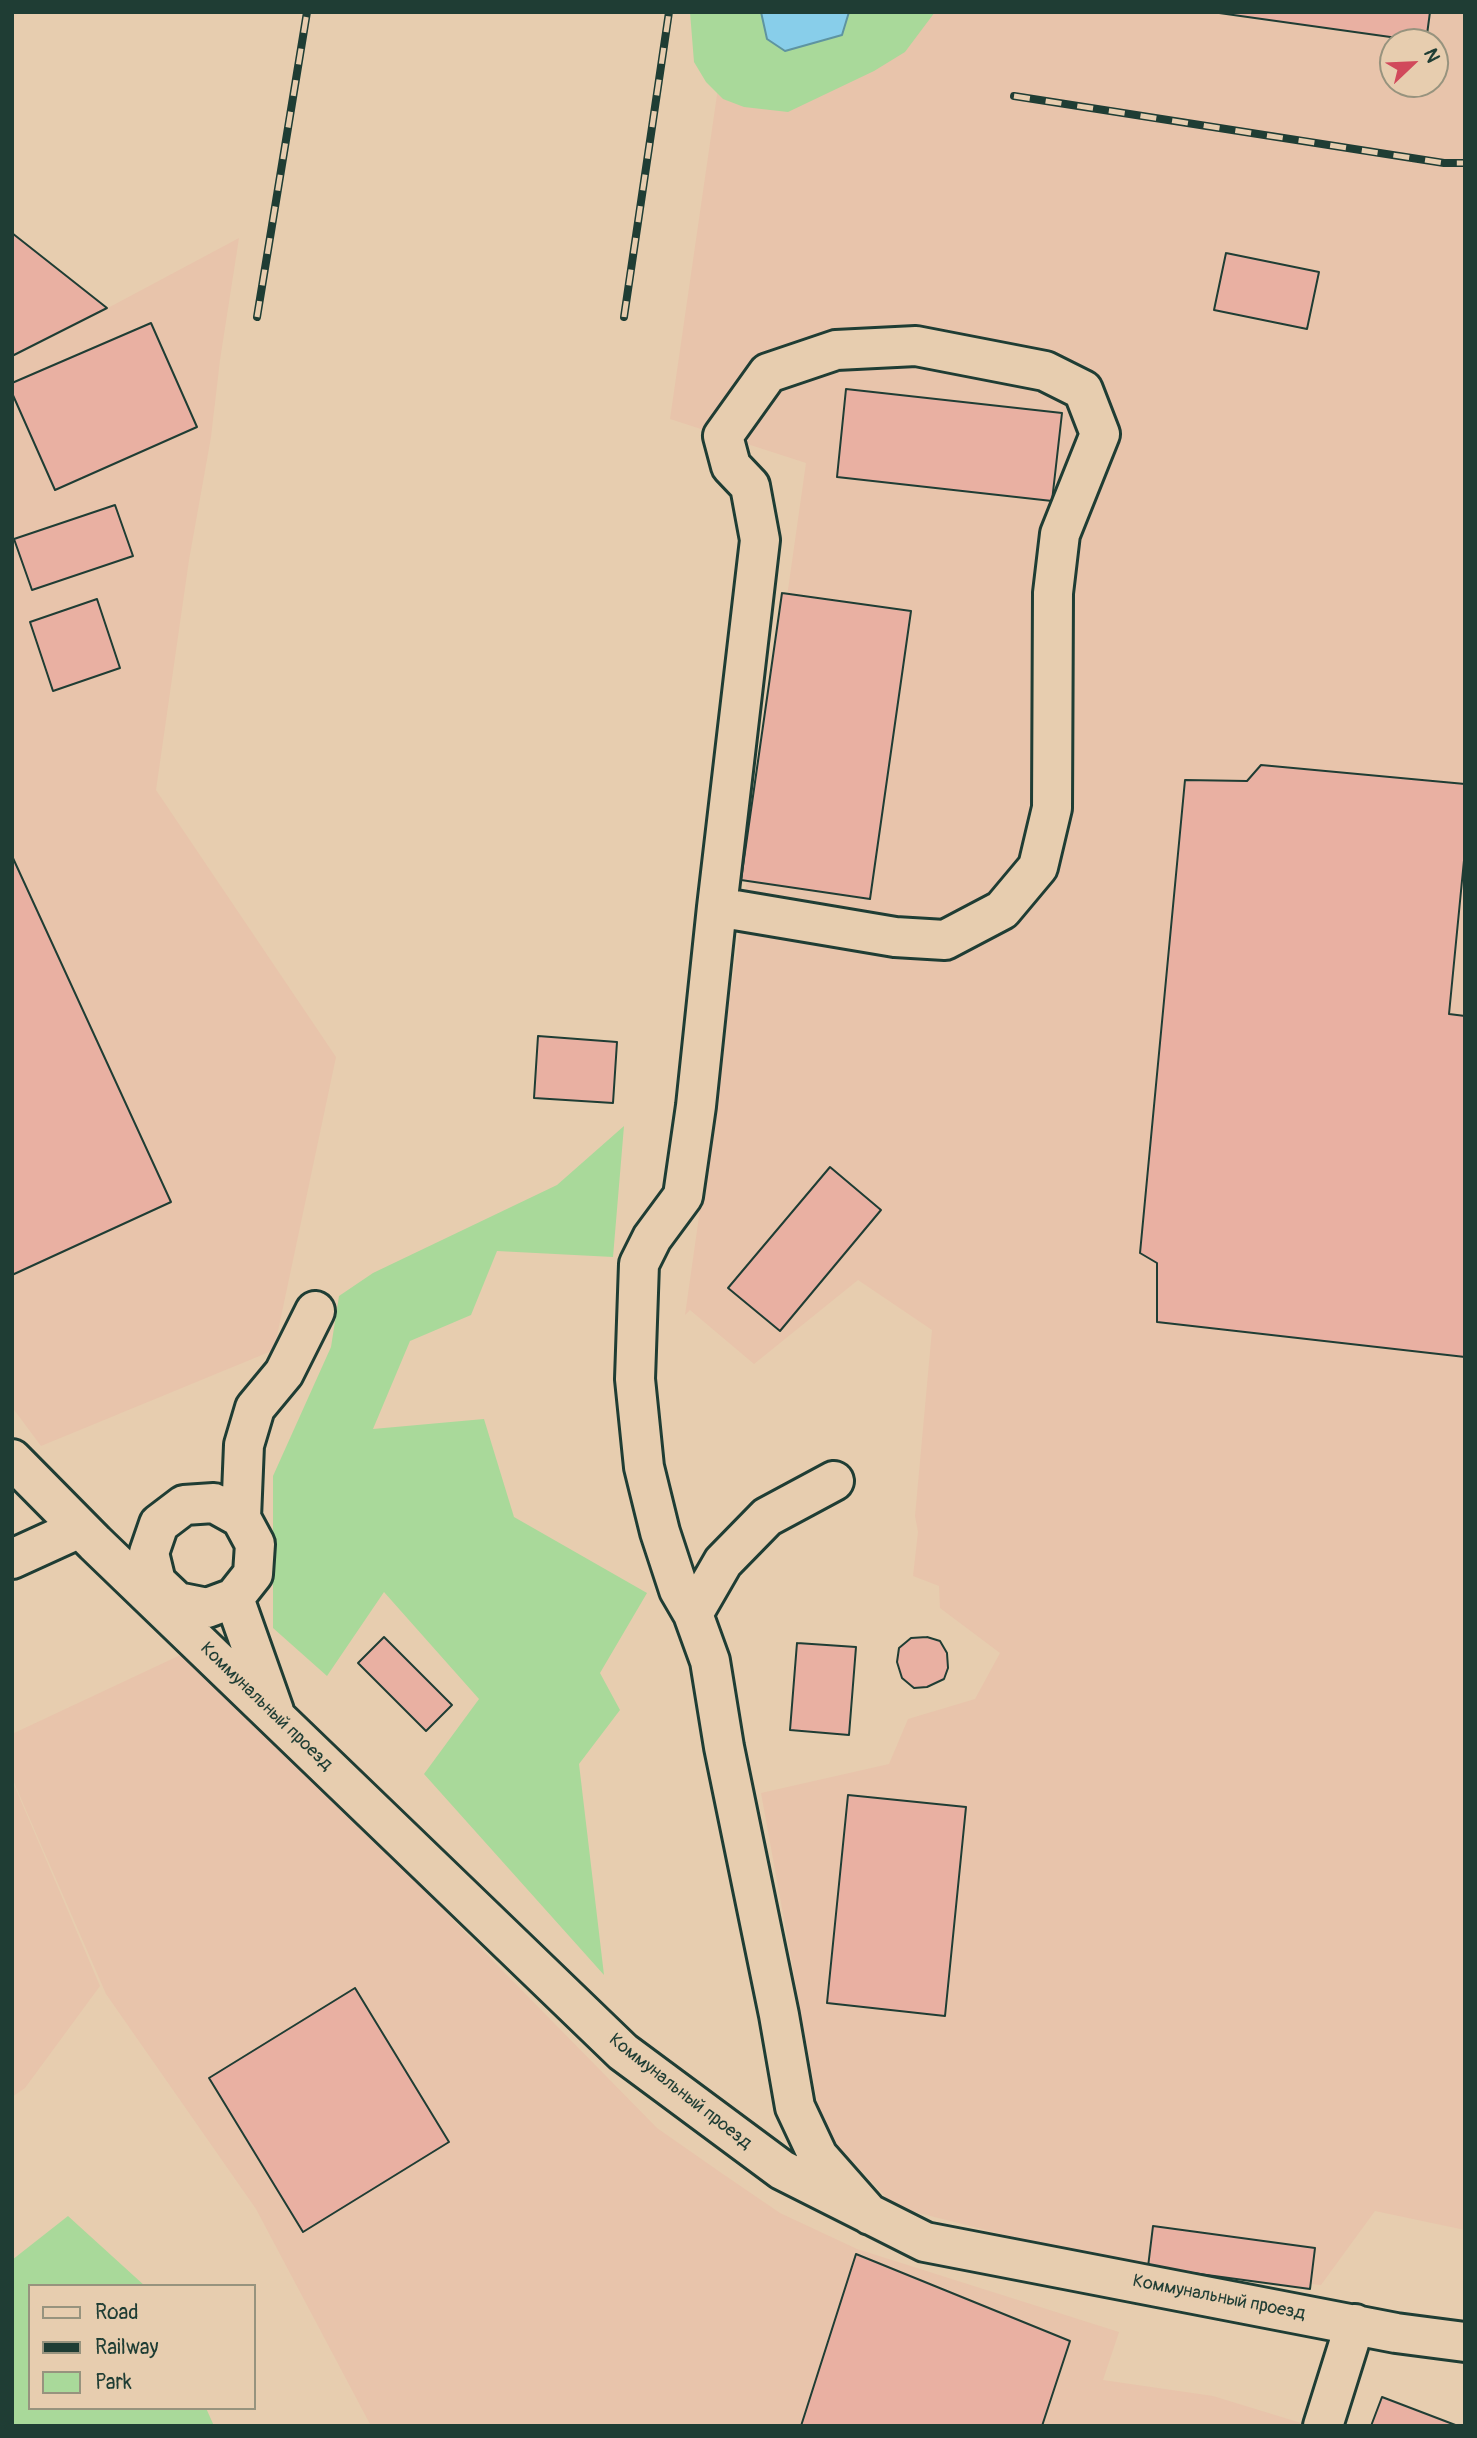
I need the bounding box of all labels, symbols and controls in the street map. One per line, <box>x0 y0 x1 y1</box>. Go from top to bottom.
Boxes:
north arrow <box>1379 28 1449 98</box>
text: N <box>1418 45 1445 66</box>
street label: Коммунальный проезд <box>195 1638 337 1776</box>
street label: Коммунальный проезд <box>604 2030 756 2154</box>
street label: Коммунальный проезд <box>1131 2271 1307 2325</box>
legend <box>28 2284 256 2410</box>
text: Road <box>95 2299 139 2326</box>
text: Railway <box>95 2334 159 2361</box>
text: Park <box>95 2369 132 2396</box>

